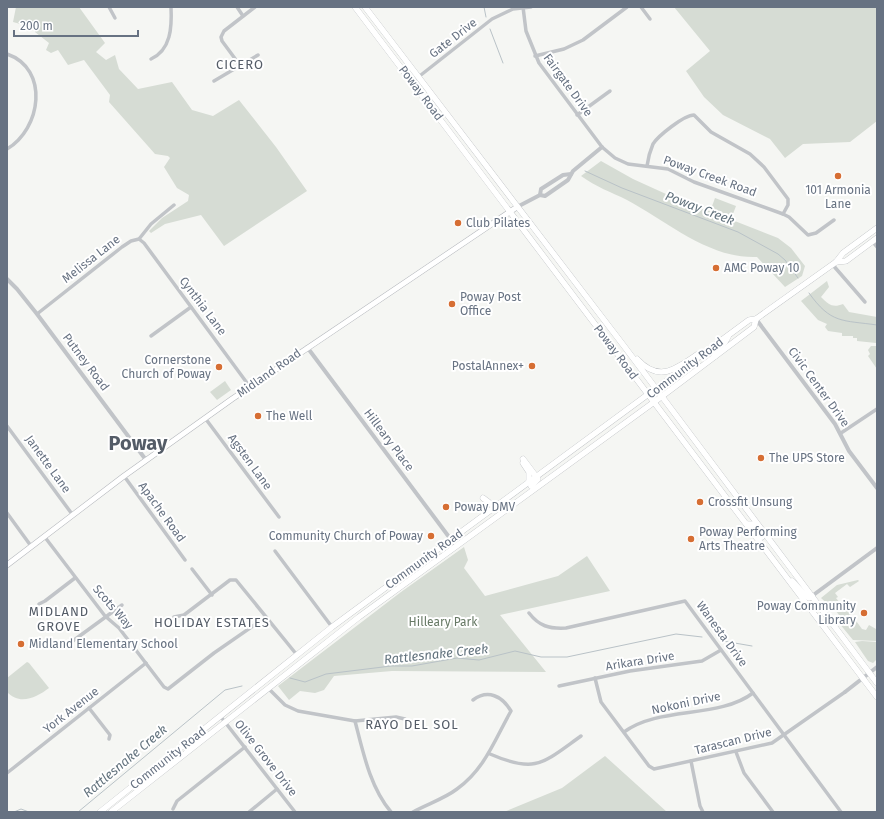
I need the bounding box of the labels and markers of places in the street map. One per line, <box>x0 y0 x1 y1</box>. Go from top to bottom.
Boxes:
marker: 101 Armonia Lane <box>833 171 843 181</box>
place label: 101 Armonia Lane <box>805 183 871 211</box>
place label: Club Pilates <box>466 216 530 230</box>
marker: Club Pilates <box>453 218 463 228</box>
place label: AMC Poway 10 <box>724 261 800 275</box>
marker: AMC Poway 10 <box>711 263 721 273</box>
place label: Poway Post Office <box>460 290 522 318</box>
marker: Poway Post Office <box>447 299 457 309</box>
place label: Cornerstone Church of Poway <box>122 353 211 381</box>
place label: PostalAnnex+ <box>452 359 524 373</box>
marker: PostalAnnex+ <box>527 361 537 371</box>
marker: Cornerstone Church of Poway <box>214 362 224 372</box>
place label: The Well <box>266 409 313 423</box>
marker: The Well <box>253 411 263 421</box>
place label: The UPS Store <box>769 451 845 465</box>
marker: The UPS Store <box>756 453 766 463</box>
place label: Crossfit Unsung <box>708 495 793 509</box>
marker: Crossfit Unsung <box>695 497 705 507</box>
place label: Poway DMV <box>454 500 515 514</box>
marker: Poway DMV <box>441 502 451 512</box>
place label: Poway Performing Arts Theatre <box>699 525 798 553</box>
place label: Community Church of Poway <box>269 529 423 543</box>
marker: Community Church of Poway <box>426 531 436 541</box>
marker: Poway Performing Arts Theatre <box>686 534 696 544</box>
place label: Poway Community Library <box>757 599 856 627</box>
marker: Poway Community Library <box>859 608 869 618</box>
place label: Midland Elementary School <box>29 637 178 651</box>
marker: Midland Elementary School <box>16 639 26 649</box>

